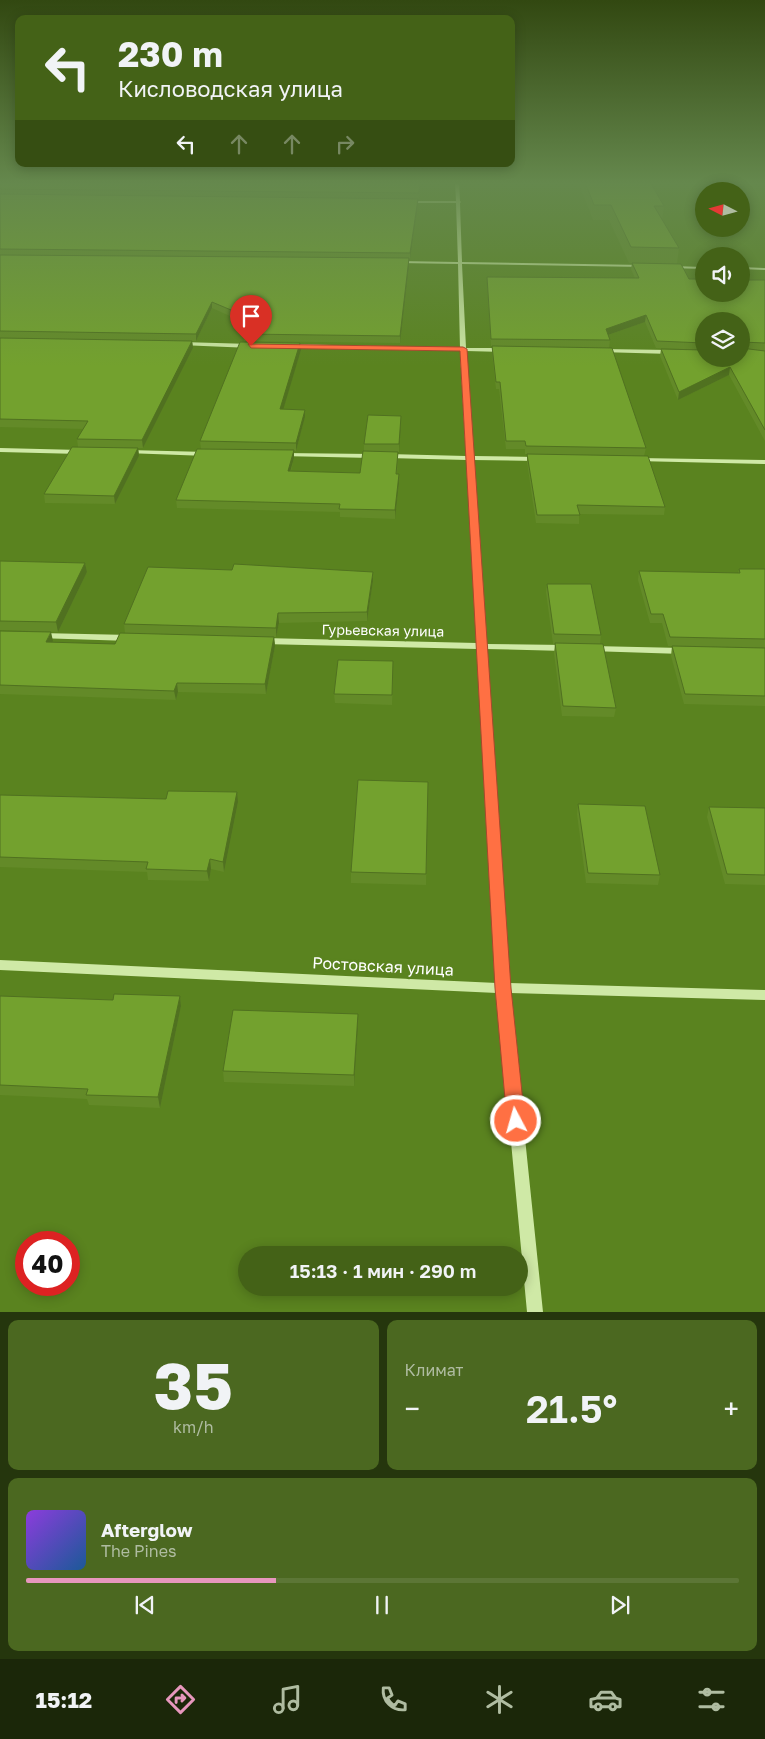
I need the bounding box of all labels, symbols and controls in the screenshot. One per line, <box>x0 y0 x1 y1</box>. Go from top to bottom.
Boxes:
text: 230 m <box>118 33 223 75</box>
icon: left <box>35 35 100 100</box>
text: Кисловодская улица <box>118 75 343 102</box>
icon: left <box>172 130 200 158</box>
icon: ahead <box>225 130 253 158</box>
icon: ahead <box>278 130 306 158</box>
icon: right <box>331 130 359 158</box>
north arrow <box>695 182 750 238</box>
map controls <box>695 182 750 367</box>
button: sound <box>695 247 750 302</box>
pin <box>230 295 272 346</box>
icon: arrive <box>237 302 265 330</box>
button: layers <box>695 312 750 367</box>
street label: Гурьевская улица <box>322 620 444 640</box>
street label: Ростовская улица <box>312 952 454 980</box>
position arrow <box>489 1094 541 1146</box>
speed limit sign: 40 <box>15 1231 80 1296</box>
text: 15:13 · 1 мин · 290 m <box>290 1259 476 1282</box>
text: 35 <box>154 1345 233 1423</box>
text: Климат <box>405 1360 463 1380</box>
text: 21.5° <box>526 1386 617 1431</box>
text: − <box>405 1392 420 1425</box>
text: + <box>724 1392 739 1425</box>
text: km/h <box>173 1417 214 1437</box>
text: Afterglow <box>101 1518 192 1541</box>
text: The Pines <box>101 1541 176 1561</box>
icon: previous <box>131 1591 159 1619</box>
icon: pause <box>368 1591 396 1619</box>
icon: next <box>606 1591 634 1619</box>
icon: directions <box>163 1682 198 1717</box>
icon: music <box>270 1682 305 1717</box>
icon: phone <box>376 1682 411 1717</box>
icon: climate <box>482 1682 517 1717</box>
icon: car <box>588 1682 623 1717</box>
icon: filters <box>694 1682 729 1717</box>
text: 15:12 <box>36 1686 92 1713</box>

